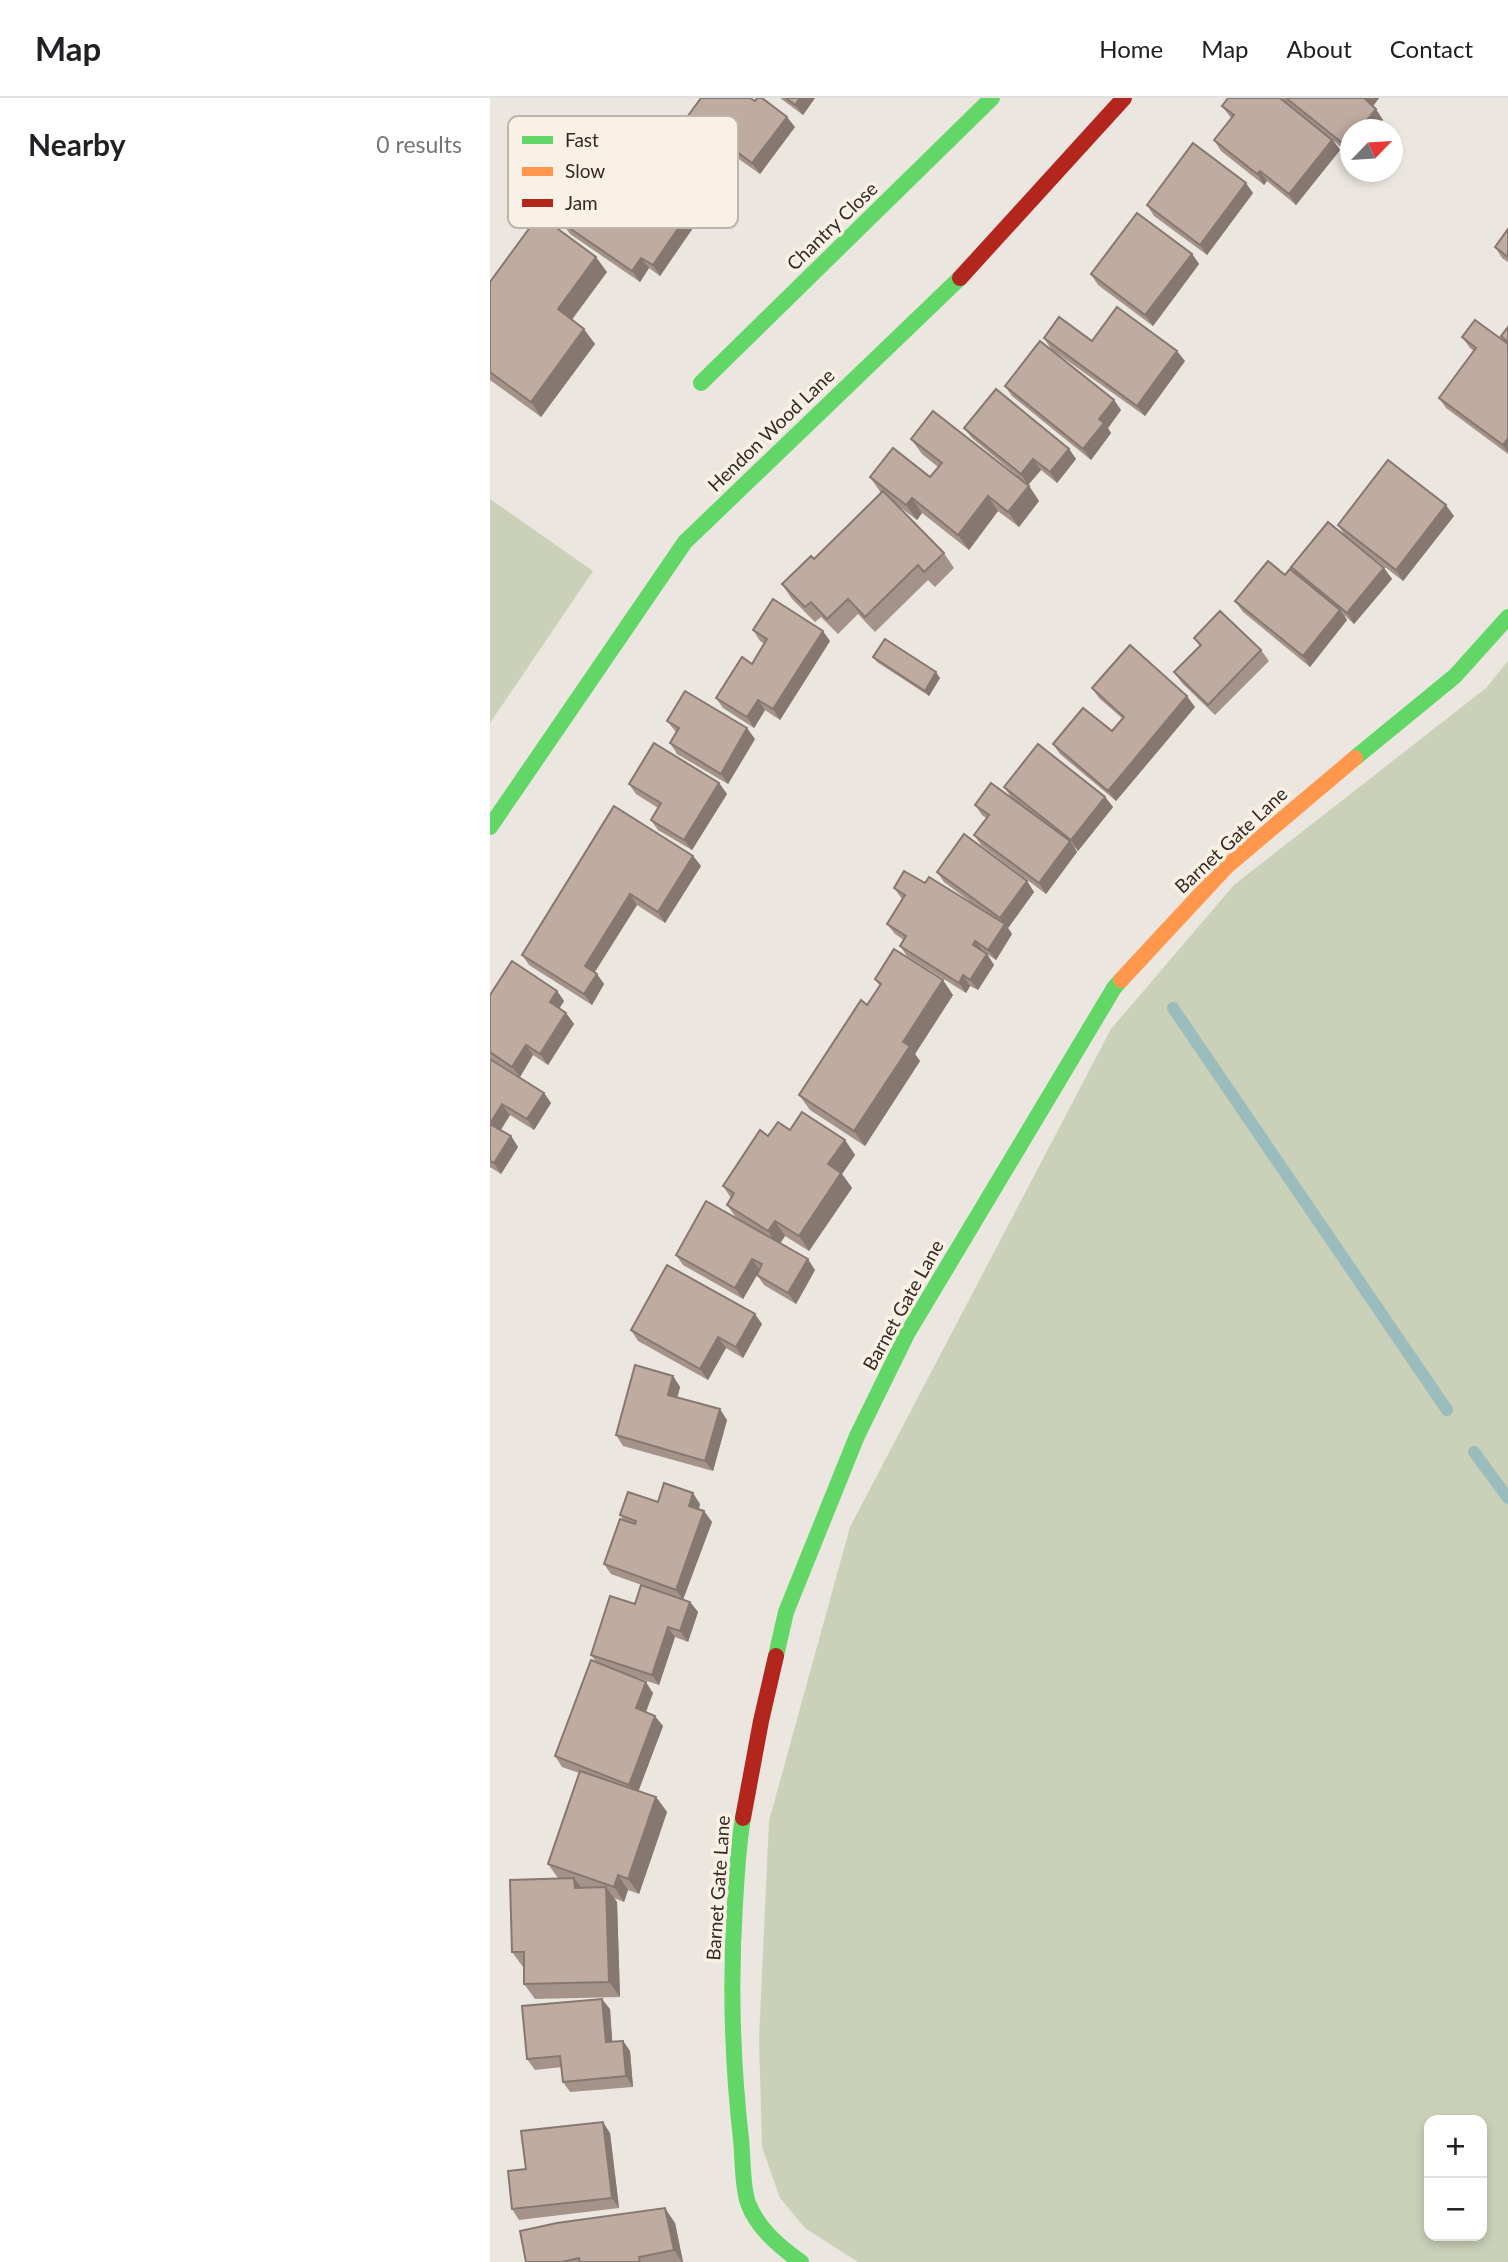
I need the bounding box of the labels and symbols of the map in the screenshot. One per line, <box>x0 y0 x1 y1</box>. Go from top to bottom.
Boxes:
legend <box>508 116 738 228</box>
north arrow <box>1340 119 1403 182</box>
text: Fast <box>565 128 599 151</box>
text: Slow <box>565 159 605 182</box>
street label: Chantry Close <box>781 177 882 275</box>
text: Jam <box>565 191 598 214</box>
street label: Hendon Wood Lane <box>703 363 839 496</box>
street label: Barnet Gate Lane <box>1170 782 1292 898</box>
street label: Barnet Gate Lane <box>857 1236 948 1374</box>
street label: Barnet Gate Lane <box>701 1815 734 1961</box>

